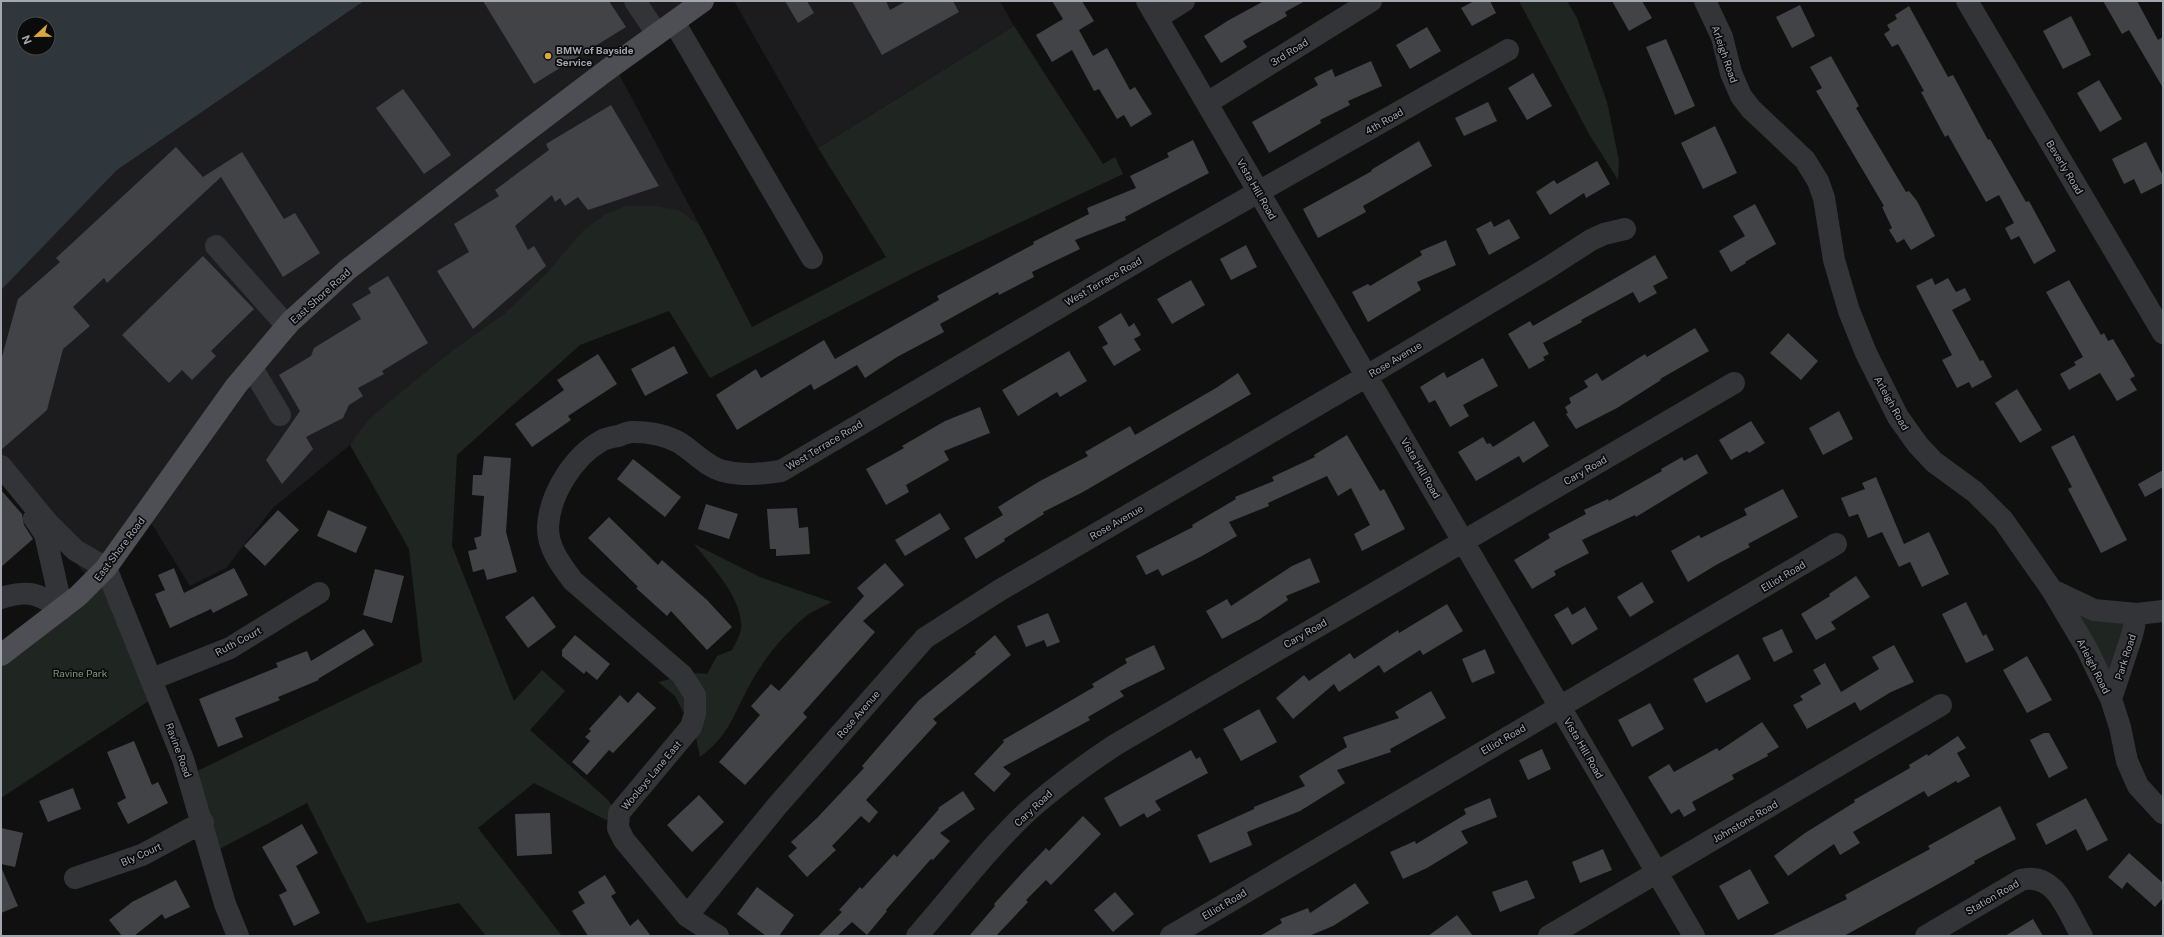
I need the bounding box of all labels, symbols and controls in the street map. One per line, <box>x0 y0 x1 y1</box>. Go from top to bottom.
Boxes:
north arrow <box>16 16 56 56</box>
street label: Arleigh Road <box>1710 24 1740 84</box>
text: N <box>20 34 34 46</box>
street label: 3rd Road <box>1268 36 1310 68</box>
place label: BMW of Bayside Service <box>556 44 634 68</box>
marker: BMW of Bayside Service <box>543 51 553 61</box>
street label: 4th Road <box>1363 105 1405 137</box>
street label: Beverly Road <box>2044 138 2086 196</box>
street label: Vista Hill Road <box>1235 156 1279 222</box>
street label: West Terrace Road <box>1062 254 1144 308</box>
street label: East Shore Road <box>288 266 352 326</box>
street label: Rose Avenue <box>1366 338 1424 380</box>
street label: Arleigh Road <box>1872 374 1912 432</box>
street label: West Terrace Road <box>784 417 864 473</box>
street label: Vista Hill Road <box>1399 435 1443 501</box>
street label: Cary Road <box>1561 453 1609 487</box>
street label: Rose Avenue <box>1087 502 1145 542</box>
street label: East Shore Road <box>91 515 147 583</box>
street label: Elliot Road <box>1759 558 1807 594</box>
street label: Cary Road <box>1281 616 1329 650</box>
street label: Ruth Court <box>213 624 263 658</box>
street label: Park Road <box>2112 633 2138 681</box>
street label: Arleigh Road <box>2075 637 2113 695</box>
park label: Ravine Park <box>53 667 108 679</box>
street label: Rose Avenue <box>834 687 882 740</box>
street label: Vista Hill Road <box>1562 715 1606 781</box>
street label: Ravine Road <box>164 721 194 779</box>
street label: Elliot Road <box>1478 721 1528 757</box>
street label: Wooleys Lane East <box>618 738 684 812</box>
street label: Cary Road <box>1011 787 1055 829</box>
street label: Johnstone Road <box>1710 798 1780 844</box>
street label: Bly Court <box>119 840 163 868</box>
street label: Station Road <box>1963 877 2021 917</box>
street label: Elliot Road <box>1200 886 1248 922</box>

